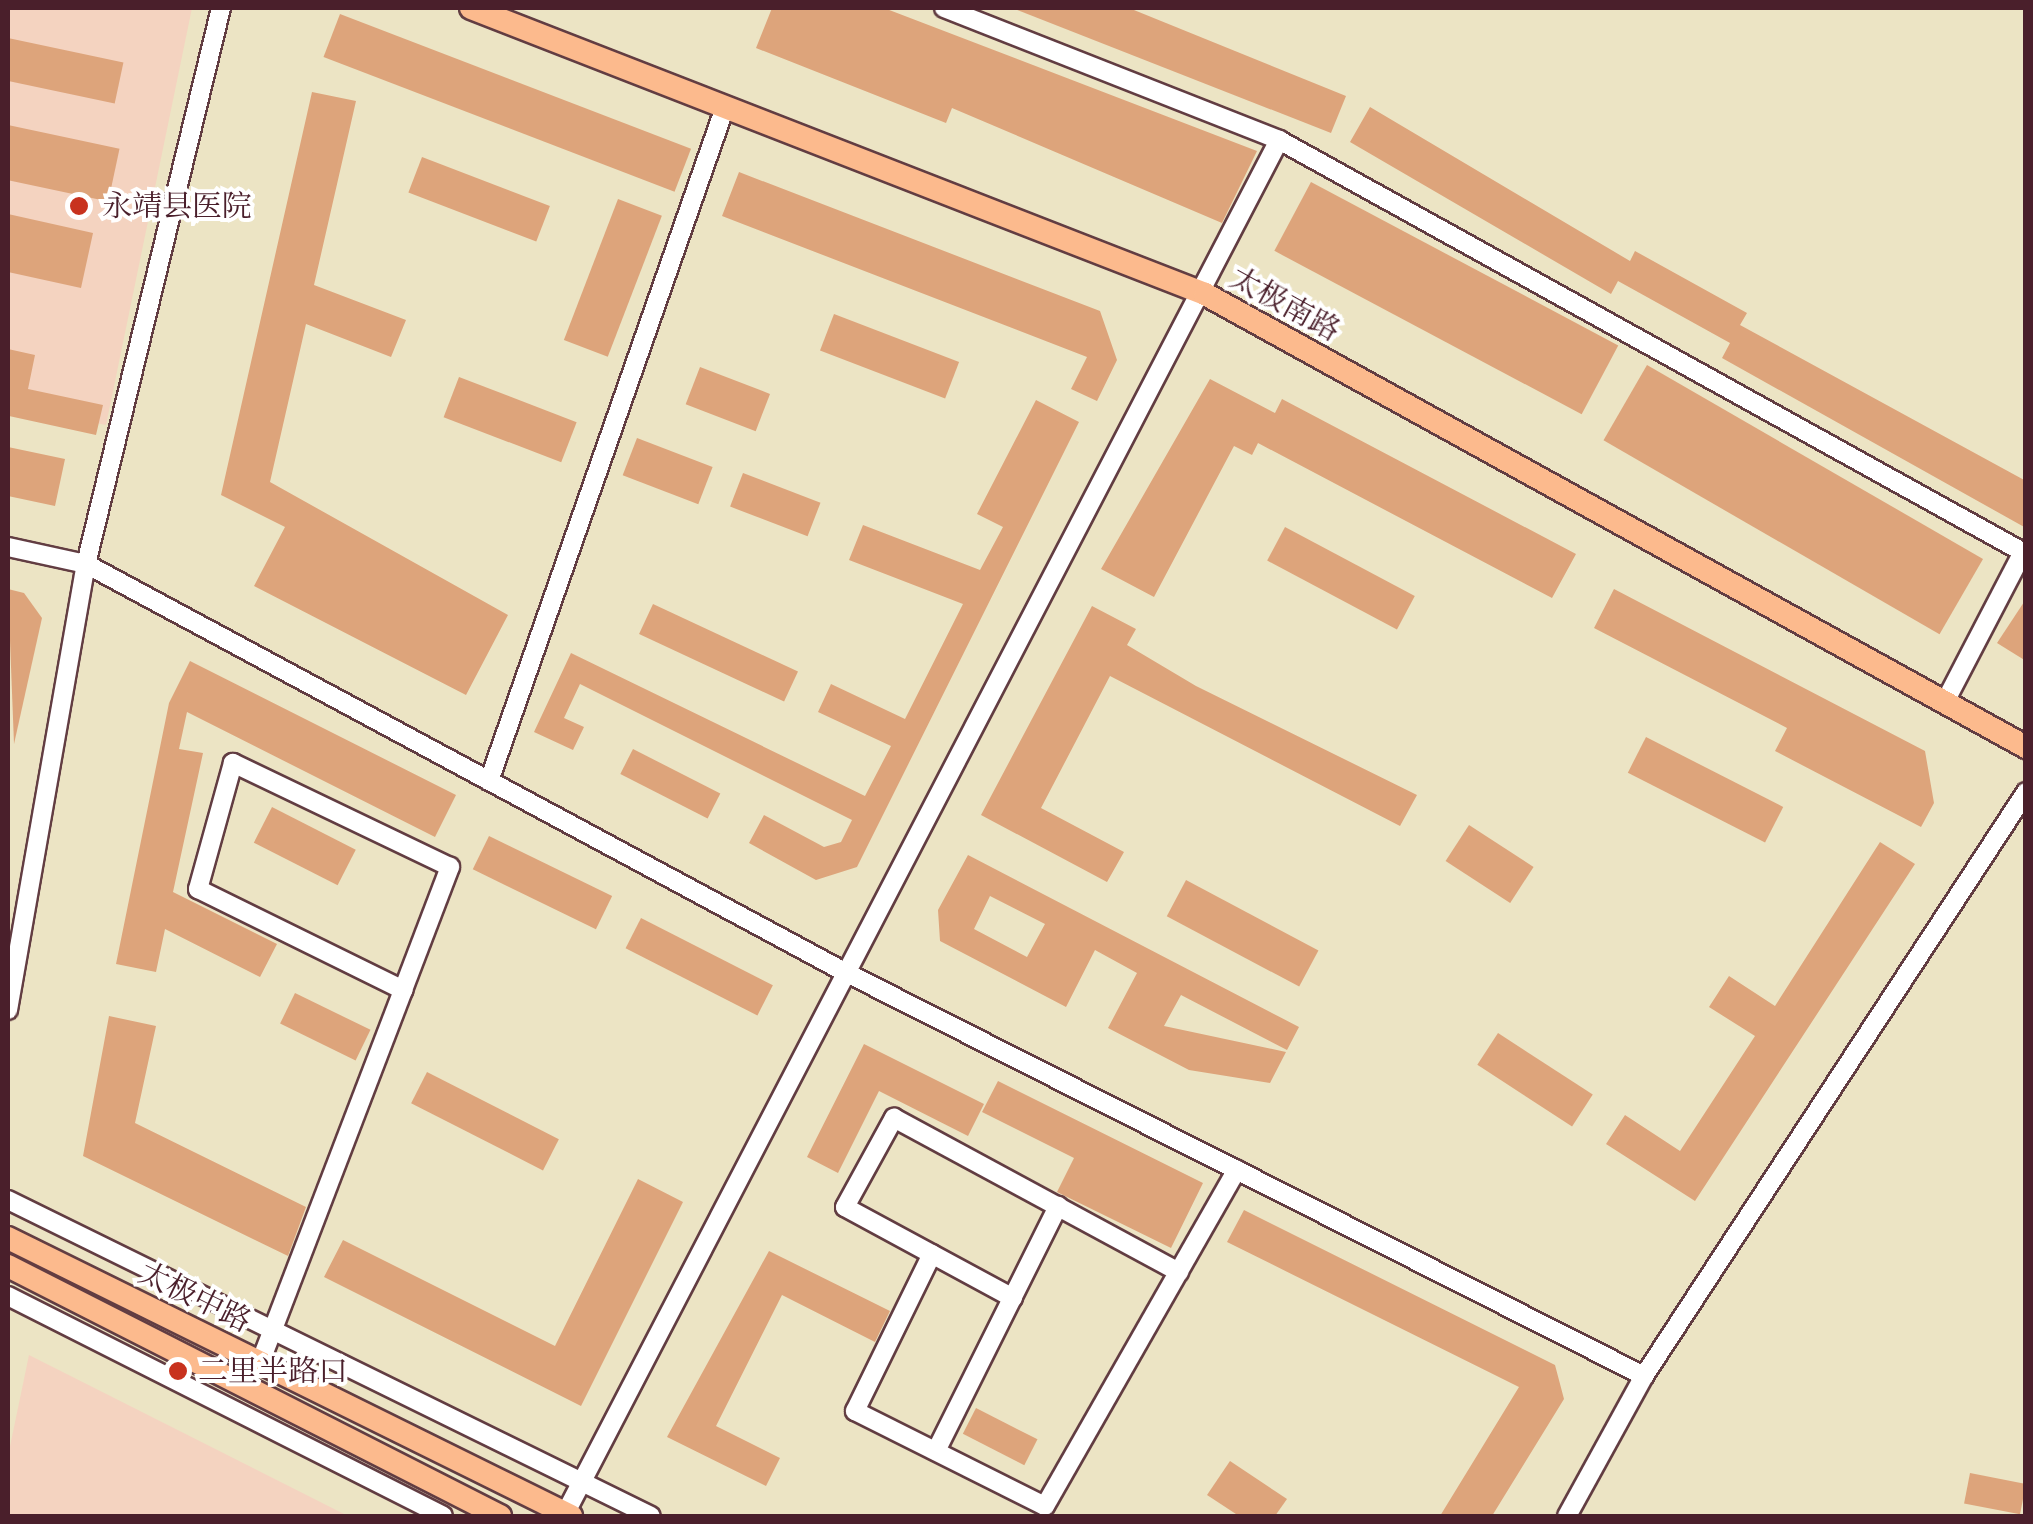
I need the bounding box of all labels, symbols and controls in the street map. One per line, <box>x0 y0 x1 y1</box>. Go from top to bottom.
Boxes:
place label: 永靖县医院 <box>102 188 252 224</box>
marker: 永靖县医院 <box>66 193 92 219</box>
street label: 太极南路 <box>1224 259 1346 349</box>
street label: 太极中路 <box>133 1255 257 1339</box>
place label: 二里半路口 <box>198 1353 348 1389</box>
marker: 二里半路口 <box>167 1360 189 1382</box>

